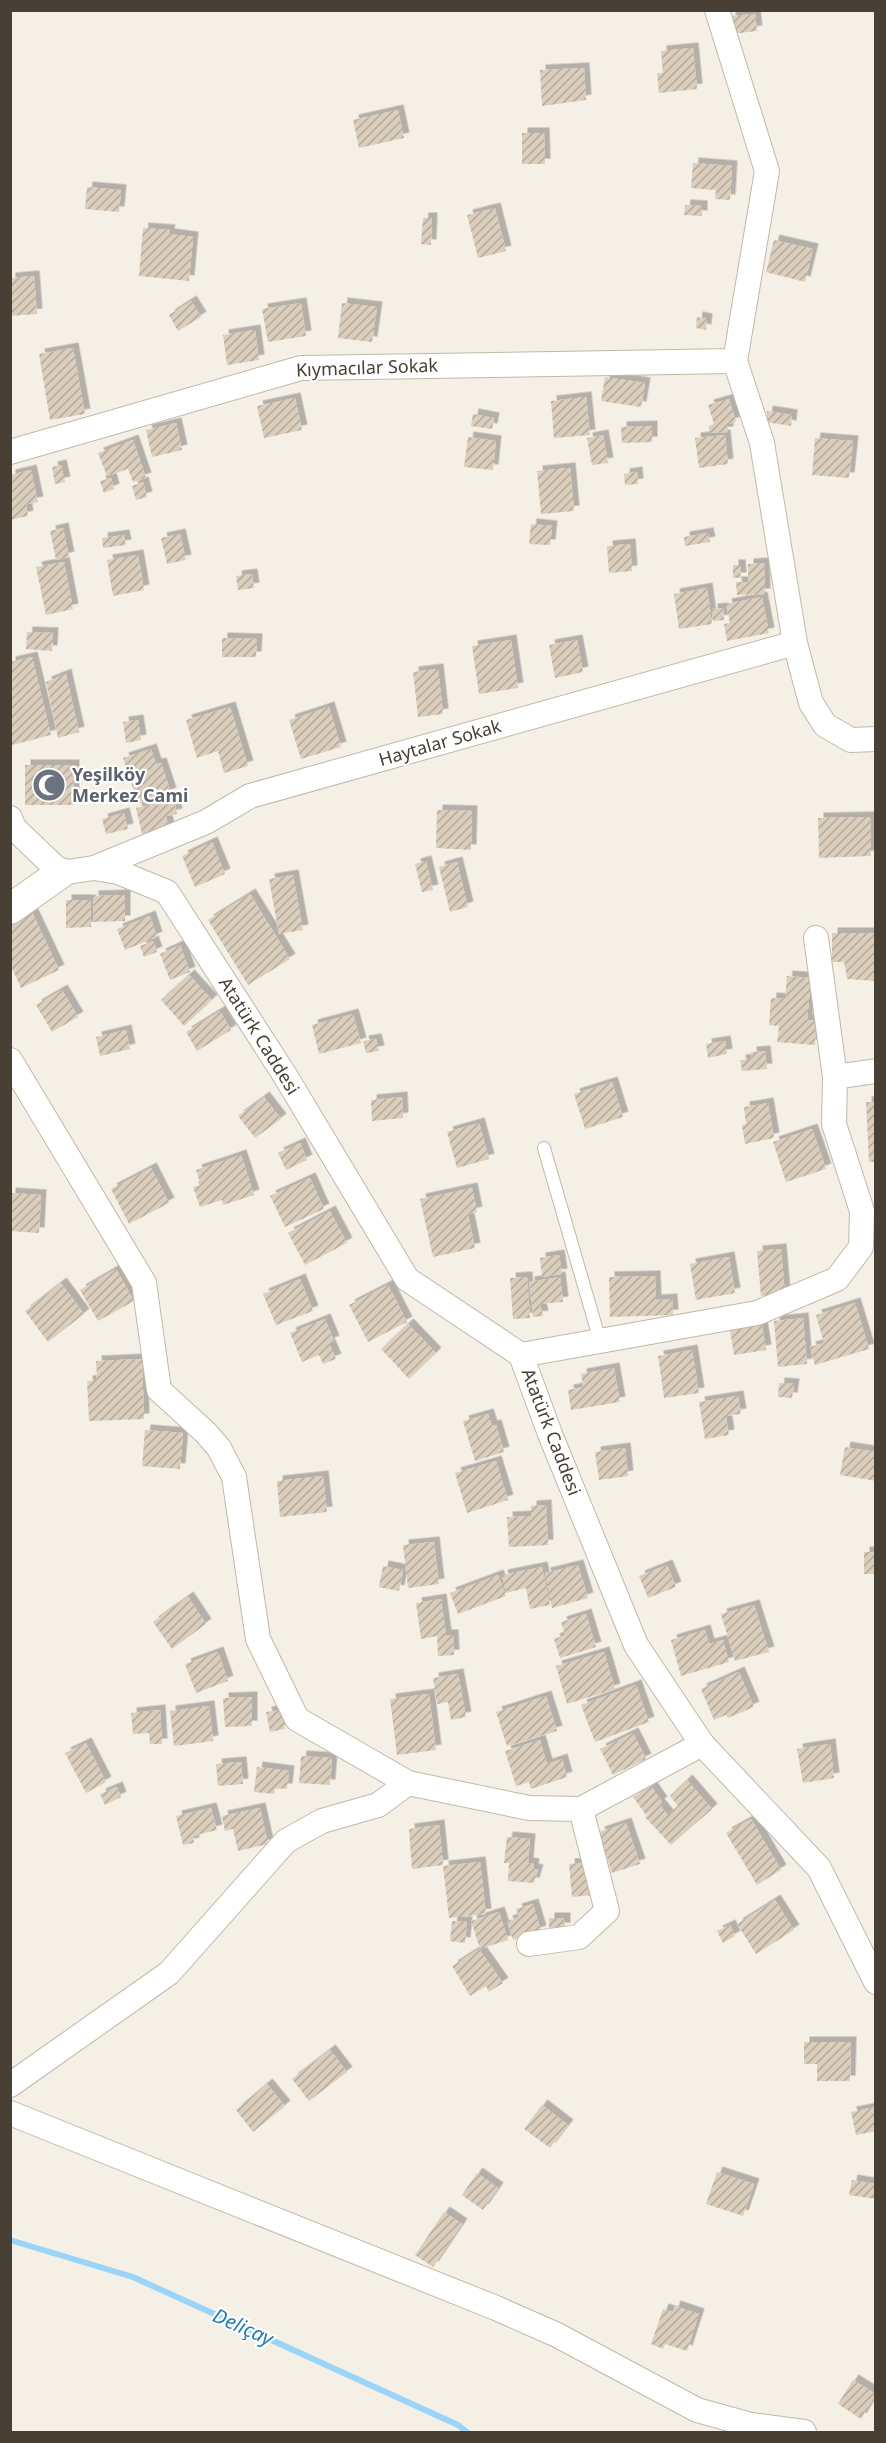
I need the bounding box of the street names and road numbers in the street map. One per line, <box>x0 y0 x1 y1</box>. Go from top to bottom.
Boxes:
street label: Kıymacılar Sokak <box>296 353 439 381</box>
street label: Haytalar Sokak <box>376 713 504 771</box>
street label: Atatürk Caddesi <box>214 972 306 1099</box>
street label: Atatürk Caddesi <box>517 1365 587 1499</box>

